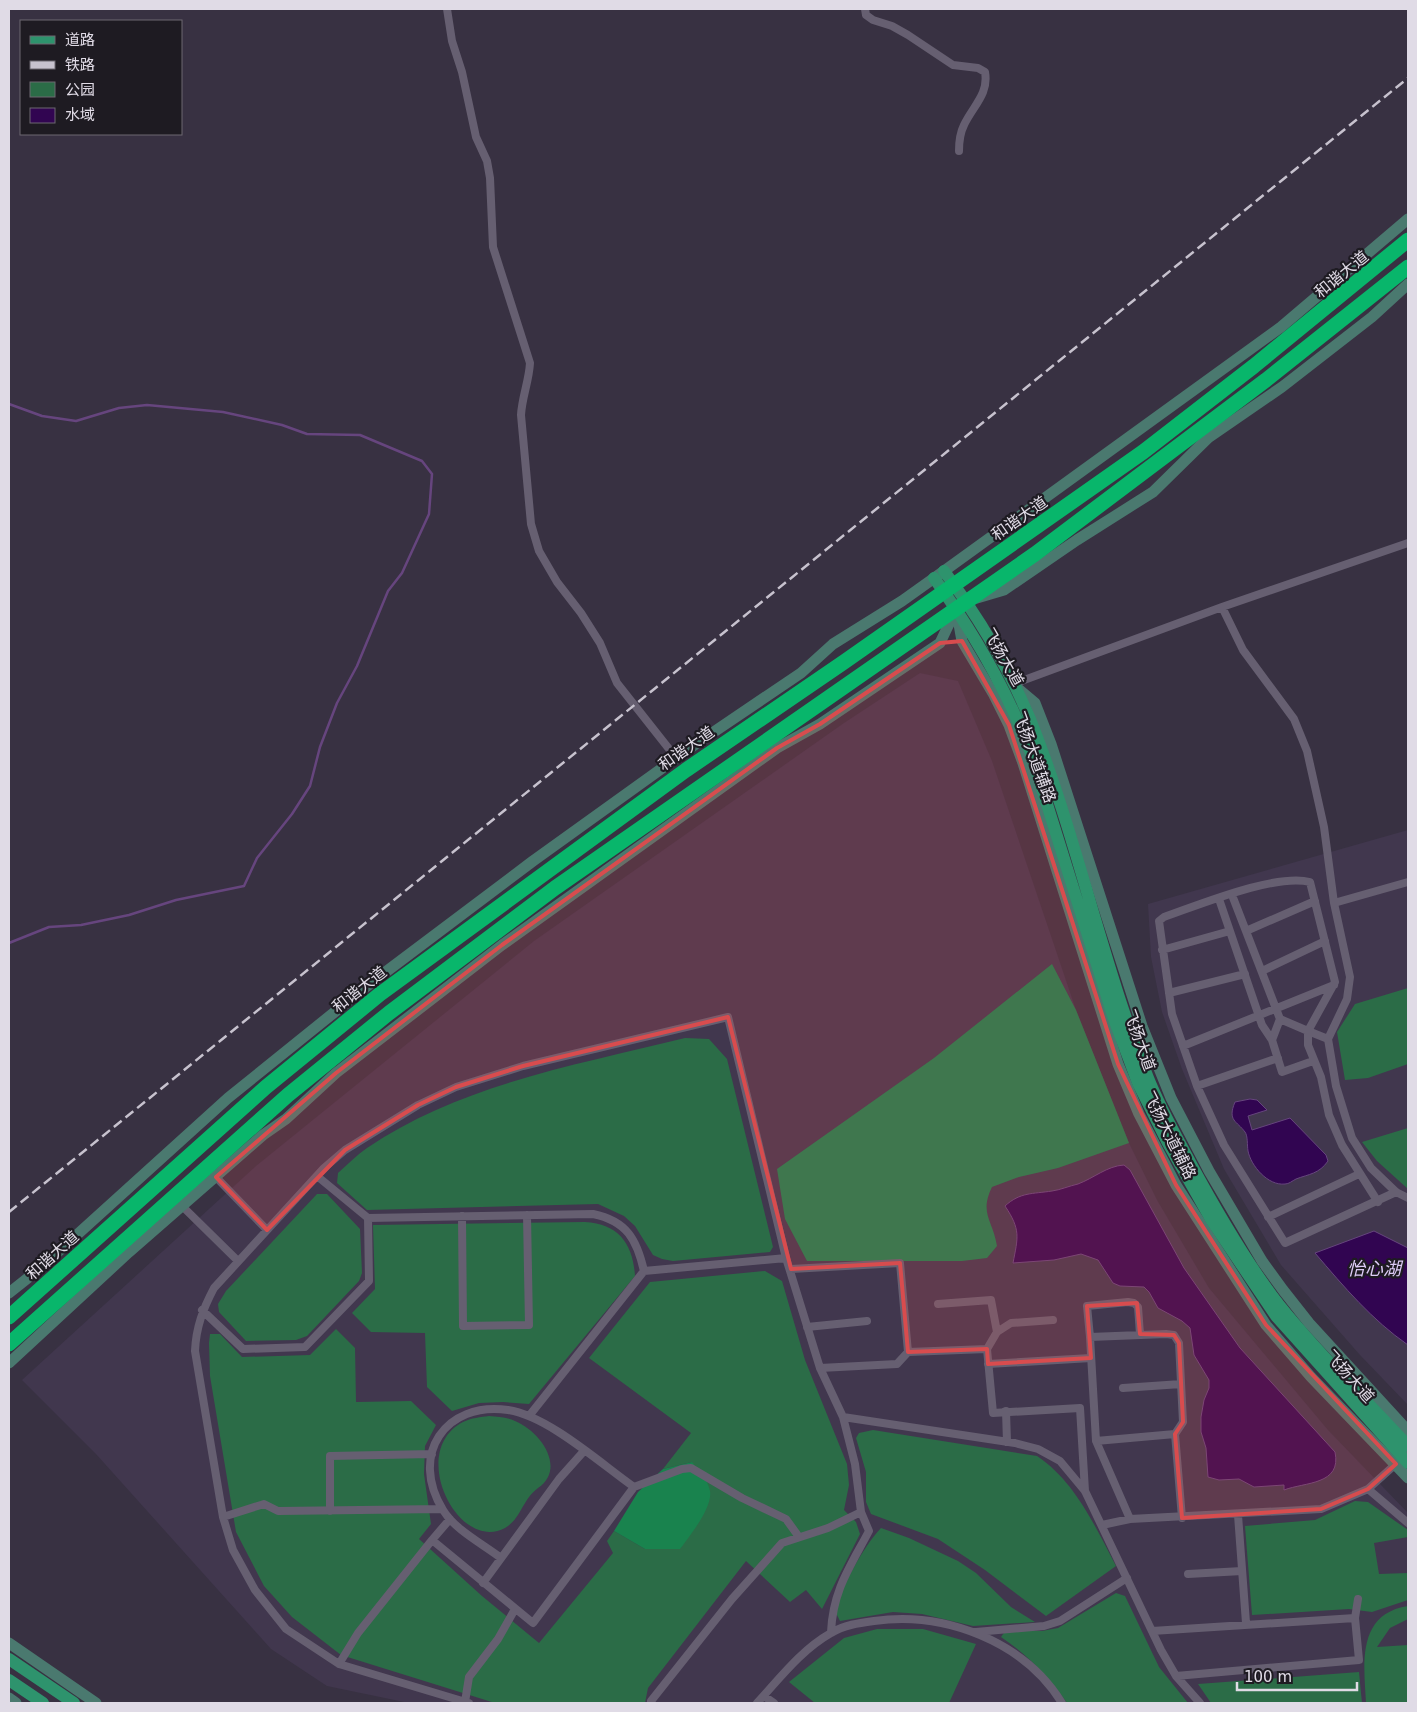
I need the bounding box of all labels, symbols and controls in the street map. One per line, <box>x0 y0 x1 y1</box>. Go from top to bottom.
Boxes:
legend <box>20 20 182 135</box>
text: 道路 <box>65 31 95 49</box>
text: 铁路 <box>65 56 95 74</box>
text: 公园 <box>65 81 95 99</box>
text: 水域 <box>65 106 95 124</box>
street label: 和谐大道 <box>1310 247 1372 302</box>
street label: 和谐大道 <box>988 492 1051 545</box>
street label: 飞扬大道 <box>979 625 1028 690</box>
street label: 飞扬大道辅路 <box>1009 709 1060 806</box>
street label: 和谐大道 <box>655 722 718 775</box>
street label: 和谐大道 <box>328 962 390 1017</box>
street label: 飞扬大道 <box>1120 1007 1159 1073</box>
street label: 飞扬大道辅路 <box>1139 1088 1200 1182</box>
street label: 和谐大道 <box>22 1227 82 1284</box>
water label: 怡心湖 <box>1347 1258 1404 1279</box>
street label: 飞扬大道 <box>1321 1346 1378 1406</box>
scale bar <box>1237 1660 1357 1692</box>
text: 100 m <box>1244 1668 1292 1686</box>

